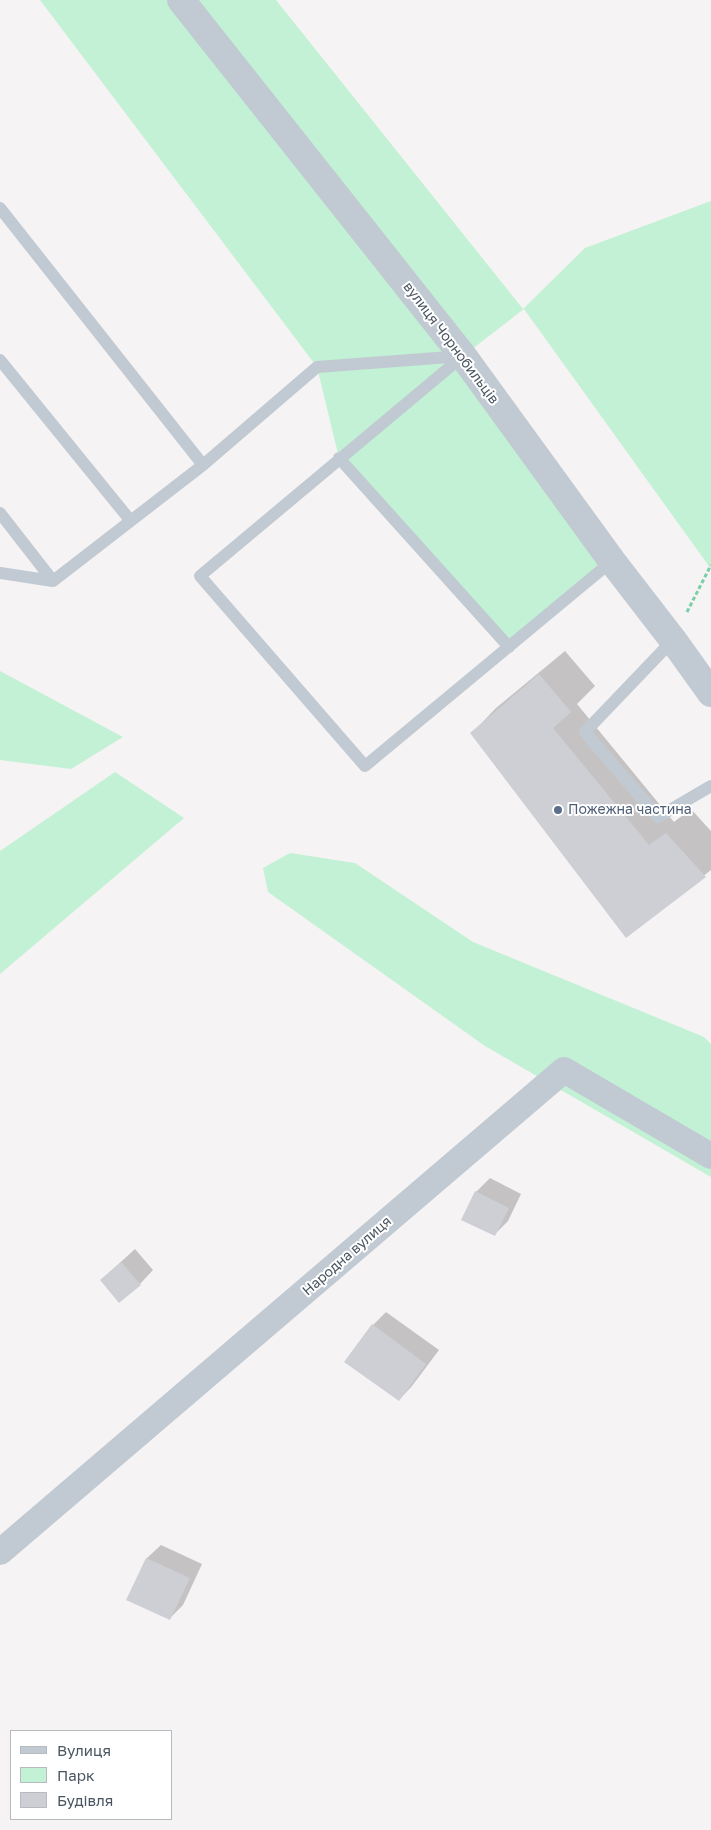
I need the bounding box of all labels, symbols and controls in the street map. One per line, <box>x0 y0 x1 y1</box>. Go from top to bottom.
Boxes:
street label: вулиця Чорнобильців <box>400 279 502 407</box>
place label: Пожежна частина <box>568 802 692 818</box>
marker: Пожежна частина <box>552 804 564 816</box>
street label: Народна вулиця <box>299 1213 395 1299</box>
legend <box>10 1730 172 1820</box>
text: Вулиця <box>57 1741 111 1759</box>
text: Парк <box>57 1766 95 1784</box>
text: Будівля <box>57 1791 113 1809</box>

